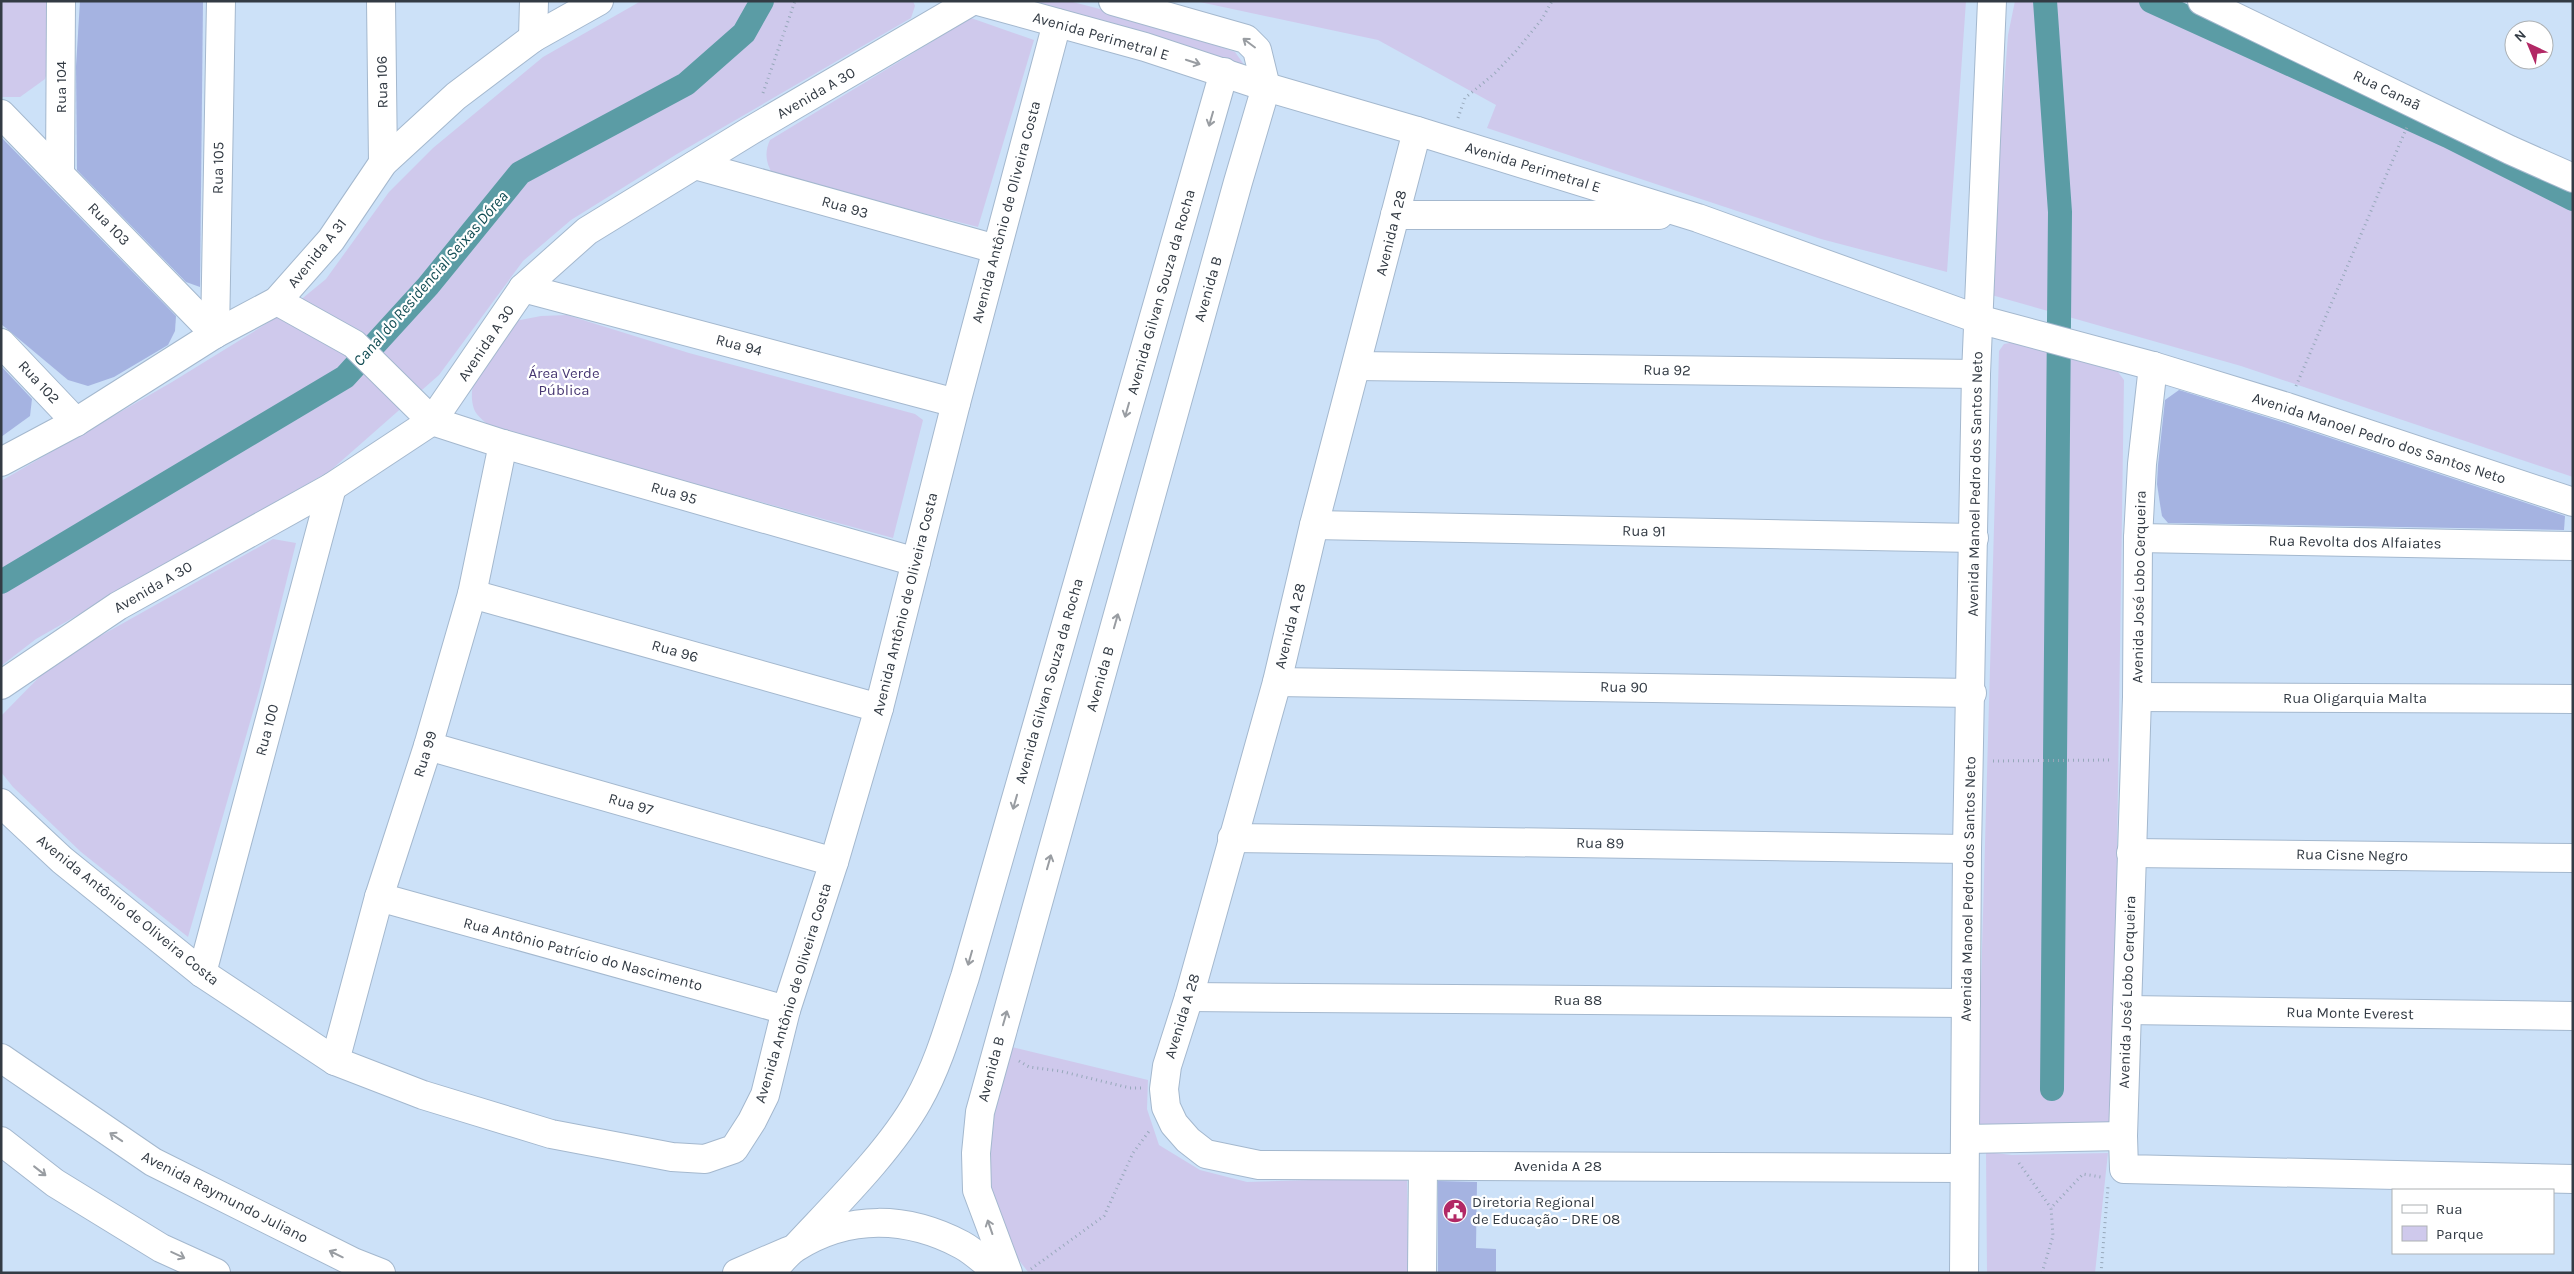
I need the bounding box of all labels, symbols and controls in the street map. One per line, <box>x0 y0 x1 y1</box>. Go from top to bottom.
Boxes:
street label: Avenida Perimetral E <box>1031 8 1171 64</box>
north arrow <box>2504 20 2554 70</box>
text: N <box>2511 26 2530 46</box>
one-way arrow <box>1242 38 1255 49</box>
street label: Rua 106 <box>373 56 391 108</box>
one-way arrow <box>1185 58 1201 68</box>
street label: Rua 104 <box>52 60 70 113</box>
street label: Avenida A 30 <box>774 63 859 123</box>
street label: Rua Canaã <box>2350 66 2424 114</box>
street label: Avenida Antônio de Oliveira Costa <box>968 99 1044 325</box>
one-way arrow <box>1205 111 1215 127</box>
street label: Avenida Perimetral E <box>1463 138 1603 196</box>
street label: Rua 105 <box>209 142 227 194</box>
water label: Canal do Residencial Seixas Dórea <box>349 187 512 370</box>
street label: Avenida Gilvan Souza da Rocha <box>1123 187 1199 397</box>
street label: Avenida A 28 <box>1372 188 1410 278</box>
street label: Rua 93 <box>820 192 870 222</box>
street label: Rua 103 <box>84 199 134 249</box>
street label: Avenida A 31 <box>284 215 350 291</box>
street label: Avenida B <box>1190 254 1226 324</box>
street label: Avenida A 30 <box>454 302 518 384</box>
street label: Rua 94 <box>714 330 765 360</box>
street label: Avenida Manoel Pedro dos Santos Neto <box>1964 351 1986 617</box>
street label: Rua 102 <box>14 357 64 407</box>
street label: Rua 92 <box>1643 361 1691 379</box>
park label: Área Verde Pública <box>528 364 600 399</box>
street label: Avenida Manoel Pedro dos Santos Neto <box>2250 388 2508 488</box>
one-way arrow <box>1122 402 1132 418</box>
street label: Rua 95 <box>649 478 699 508</box>
street label: Avenida José Lobo Cerqueira <box>2128 490 2150 684</box>
street label: Avenida Antônio de Oliveira Costa <box>869 491 941 717</box>
street label: Rua 91 <box>1622 522 1666 540</box>
street label: Rua Revolta dos Alfaiates <box>2268 531 2442 553</box>
street label: Avenida A 30 <box>111 557 196 617</box>
street label: Avenida Gilvan Souza da Rocha <box>1011 576 1087 786</box>
street label: Avenida A 28 <box>1271 581 1309 671</box>
one-way arrow <box>1111 613 1121 629</box>
street label: Rua 96 <box>650 636 700 666</box>
street label: Avenida B <box>1082 644 1118 714</box>
street label: Rua 90 <box>1600 678 1648 696</box>
street label: Rua Oligarquia Malta <box>2283 689 2427 707</box>
street label: Rua 100 <box>251 702 283 758</box>
street label: Rua 99 <box>409 729 441 779</box>
street label: Avenida Manoel Pedro dos Santos Neto <box>1957 756 1979 1022</box>
street label: Rua 97 <box>606 789 656 819</box>
one-way arrow <box>1009 793 1019 809</box>
street label: Avenida Antônio de Oliveira Costa <box>33 831 223 989</box>
street label: Rua 89 <box>1576 834 1624 852</box>
street label: Rua Cisne Negro <box>2296 845 2408 865</box>
one-way arrow <box>1044 854 1054 870</box>
street label: Avenida Antônio de Oliveira Costa <box>751 881 835 1105</box>
street label: Avenida José Lobo Cerqueira <box>2115 895 2139 1089</box>
street label: Rua Antônio Patrício do Nascimento <box>461 913 705 995</box>
one-way arrow <box>965 949 974 965</box>
street label: Avenida A 28 <box>1161 971 1203 1061</box>
street label: Rua 88 <box>1554 991 1602 1009</box>
street label: Rua Monte Everest <box>2286 1003 2414 1023</box>
one-way arrow <box>1001 1011 1011 1027</box>
street label: Avenida B <box>974 1034 1008 1104</box>
one-way arrow <box>109 1132 123 1142</box>
street label: Avenida Raymundo Juliano <box>139 1147 311 1247</box>
street label: Avenida A 28 <box>1514 1157 1602 1175</box>
one-way arrow <box>33 1165 46 1176</box>
legend <box>2392 1189 2554 1254</box>
place label: Diretoria Regional de Educação - DRE 08 <box>1472 1193 1620 1228</box>
public building icon: Diretoria Regional de Educação - DRE 08 <box>1442 1198 1468 1224</box>
text: Rua <box>2436 1200 2463 1218</box>
one-way arrow <box>985 1220 994 1236</box>
text: Parque <box>2436 1225 2484 1243</box>
one-way arrow <box>329 1249 344 1258</box>
one-way arrow <box>170 1251 185 1261</box>

